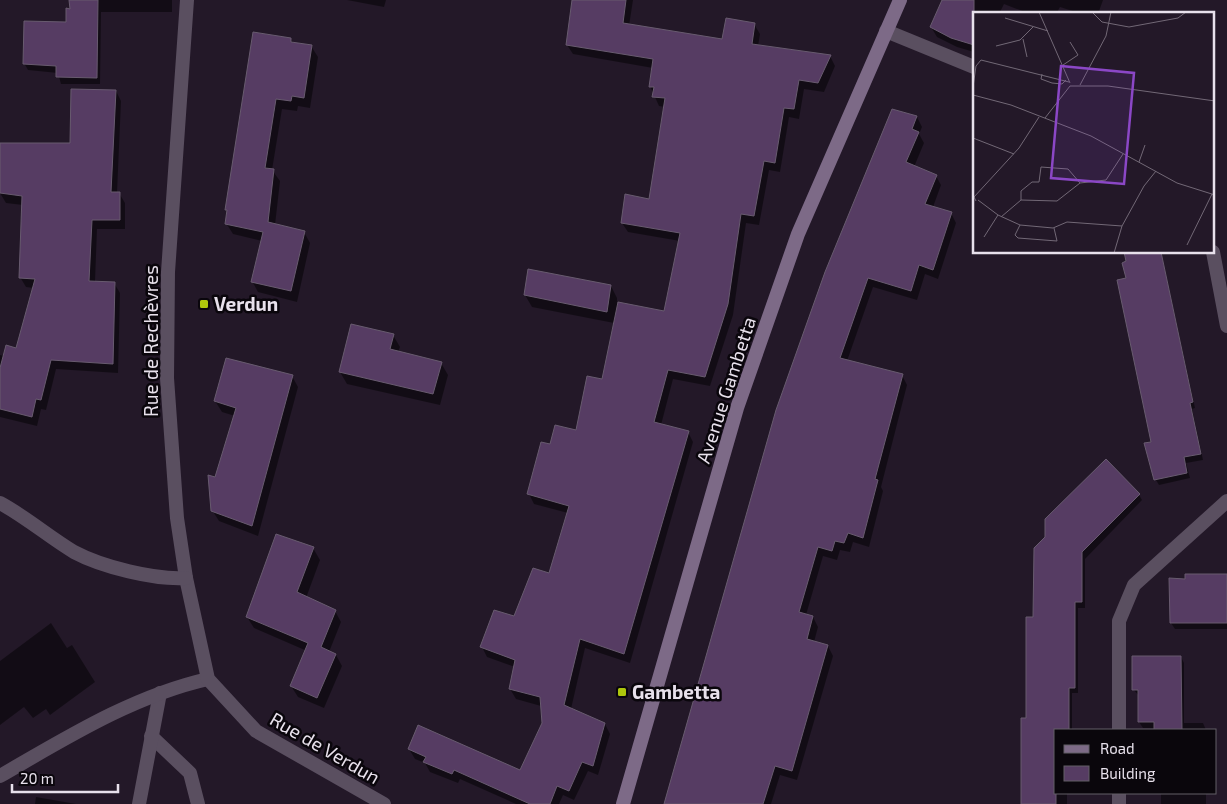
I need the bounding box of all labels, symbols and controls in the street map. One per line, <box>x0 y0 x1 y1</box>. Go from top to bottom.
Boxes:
inset map <box>973 12 1214 254</box>
street label: Rue de Rechèvres <box>139 265 162 417</box>
place label: Verdun <box>214 292 278 315</box>
marker: Verdun <box>198 298 210 310</box>
street label: Avenue Gambetta <box>691 314 760 466</box>
place label: Gambetta <box>632 680 720 703</box>
marker: Gambetta <box>616 686 628 698</box>
street label: Rue de Verdun <box>266 707 384 788</box>
legend <box>1054 729 1217 794</box>
text: Road <box>1100 739 1135 757</box>
scale bar <box>12 762 119 794</box>
text: Building <box>1100 764 1156 782</box>
text: 20 m <box>20 769 54 787</box>

